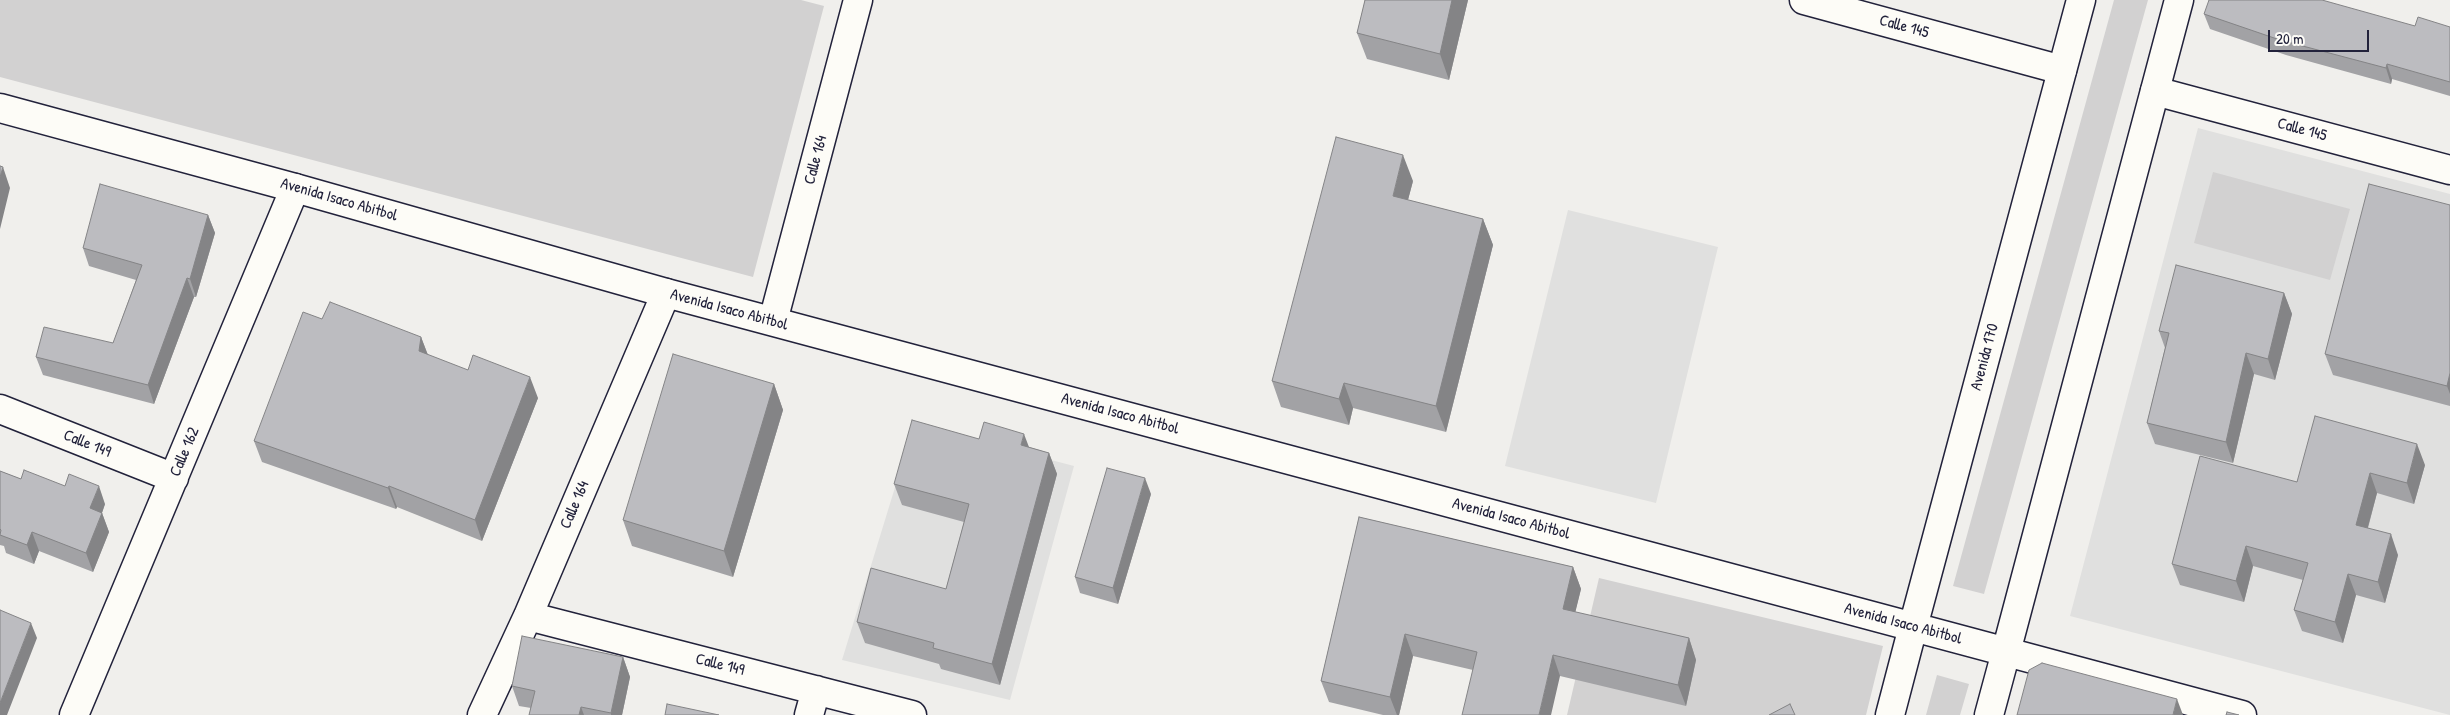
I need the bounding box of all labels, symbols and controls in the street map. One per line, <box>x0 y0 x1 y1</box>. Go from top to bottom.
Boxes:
street label: Calle 145 <box>1877 11 1931 43</box>
scale bar <box>2270 20 2371 52</box>
text: 20 m <box>2276 28 2303 49</box>
street label: Calle 145 <box>2275 114 2329 146</box>
street label: Calle 164 <box>800 133 832 187</box>
street label: Avenida Isaco Abitbol <box>278 174 400 226</box>
street label: Avenida Isaco Abitbol <box>668 285 790 335</box>
street label: Avenida 170 <box>1967 321 2003 393</box>
street label: Avenida Isaco Abitbol <box>1059 389 1181 439</box>
street label: Calle 162 <box>166 424 204 480</box>
street label: Calle 149 <box>60 426 114 462</box>
street label: Calle 164 <box>556 478 594 532</box>
street label: Avenida Isaco Abitbol <box>1450 494 1572 544</box>
street label: Avenida Isaco Abitbol <box>1842 599 1964 649</box>
street label: Calle 149 <box>694 650 746 680</box>

